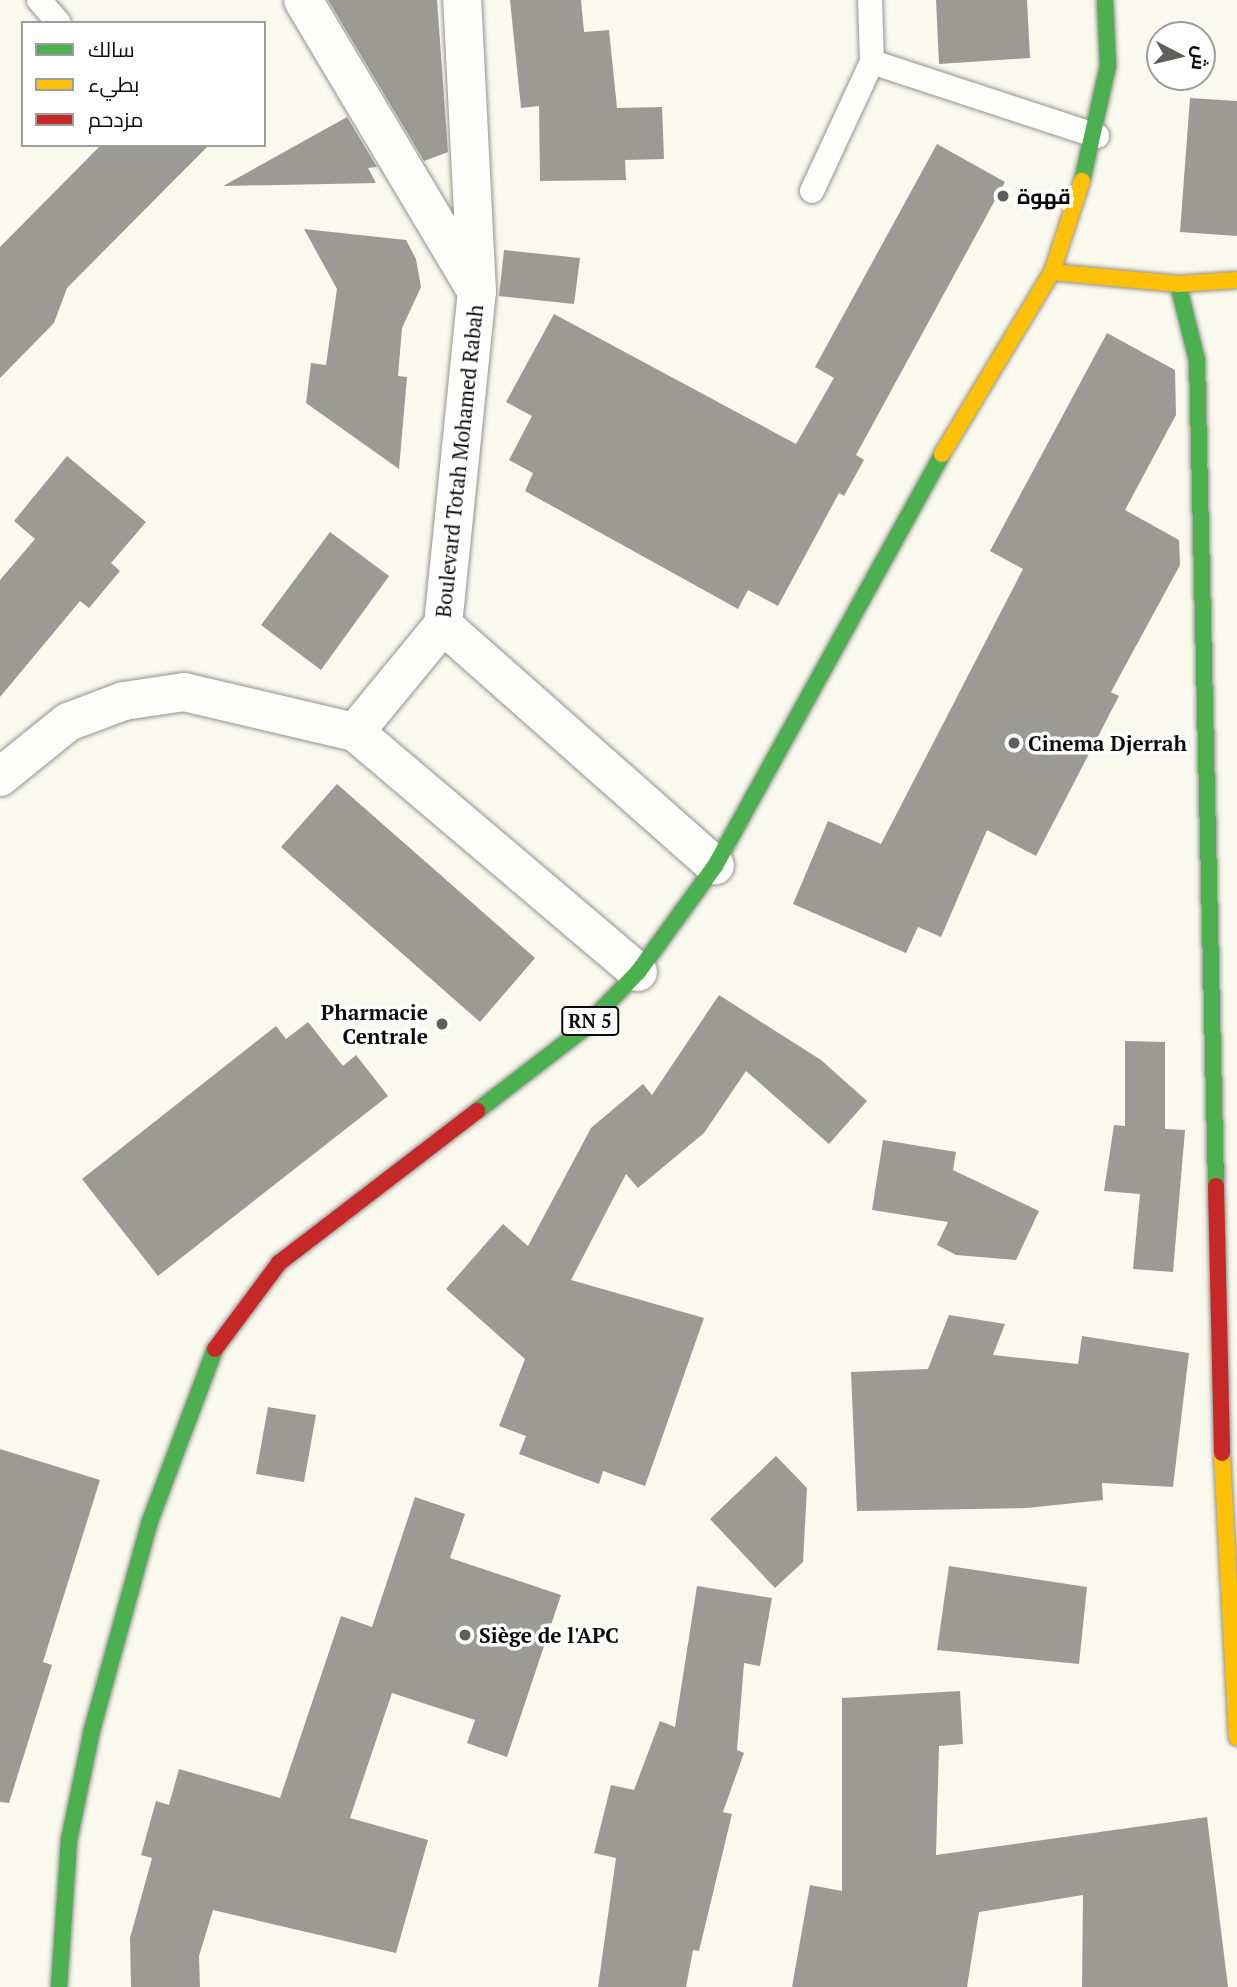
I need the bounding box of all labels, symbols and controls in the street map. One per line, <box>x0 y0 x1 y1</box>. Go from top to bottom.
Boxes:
legend <box>21 21 266 147</box>
north arrow <box>1146 21 1216 91</box>
text: سالك <box>88 35 135 63</box>
text: ش <box>1186 45 1214 72</box>
text: بطيء <box>88 70 139 98</box>
text: مزدحم <box>88 105 143 133</box>
place label: قهوة <box>1017 183 1071 209</box>
marker: قهوة <box>995 188 1011 204</box>
street label: Boulevard Totah Mohamed Rabah <box>430 303 488 619</box>
place label: Cinema Djerrah <box>1028 730 1187 756</box>
marker: Cinema Djerrah <box>1006 735 1022 751</box>
place label: Pharmacie Centrale <box>321 999 428 1049</box>
road number: RN 5 <box>560 1006 620 1036</box>
marker: Pharmacie Centrale <box>434 1016 450 1032</box>
place label: Siège de l'APC <box>479 1622 619 1648</box>
marker: Siège de l'APC <box>457 1627 473 1643</box>

